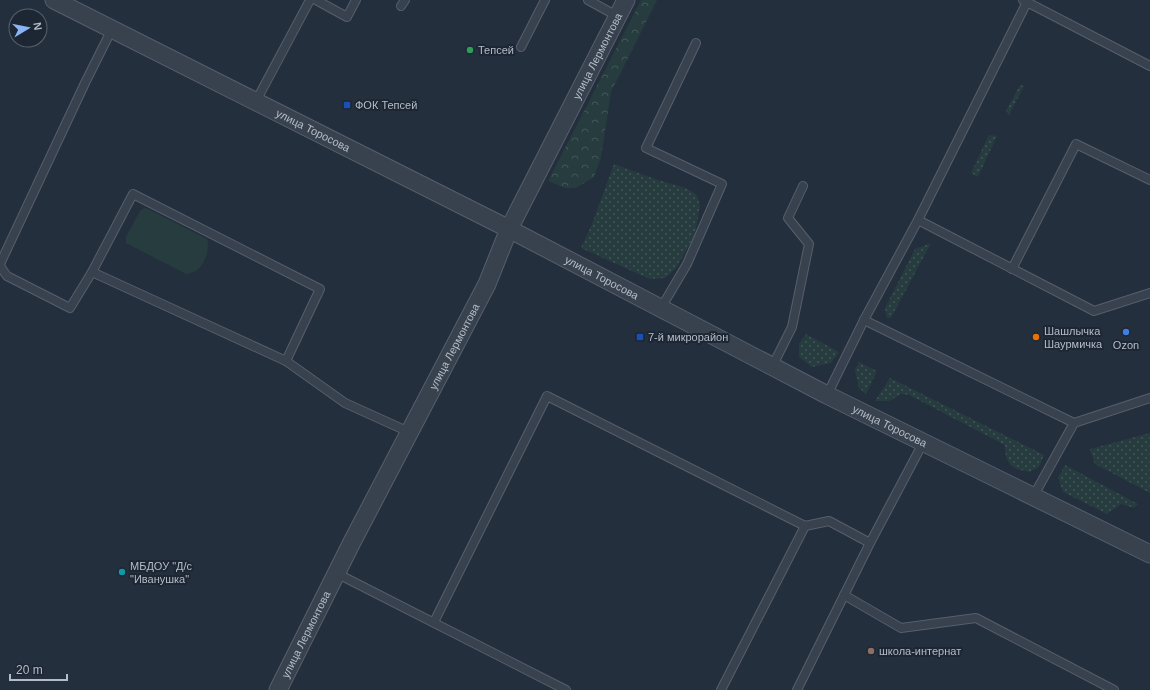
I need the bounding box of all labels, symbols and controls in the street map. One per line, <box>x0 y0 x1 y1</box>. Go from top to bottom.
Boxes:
north arrow <box>8 8 48 48</box>
street label: улица Лермонтова <box>570 10 625 101</box>
text: N <box>31 21 44 31</box>
place label: Тепсей <box>478 44 514 56</box>
marker: Тепсей <box>465 45 475 55</box>
place label: ФОК Тепсей <box>355 99 417 111</box>
marker: ФОК Тепсей <box>342 100 352 110</box>
street label: улица Торосова <box>274 107 353 154</box>
street label: улица Торосова <box>563 253 641 302</box>
street label: улица Лермонтова <box>427 301 482 392</box>
place label: Шашлычка Шаурмичка <box>1044 325 1103 350</box>
marker: Ozon <box>1121 327 1131 337</box>
place label: 7-й микрорайон <box>648 331 728 343</box>
marker: 7-й микрорайон <box>635 332 645 342</box>
marker: Шашлычка Шаурмичка <box>1031 332 1041 342</box>
place label: Ozon <box>1113 339 1139 351</box>
street label: улица Торосова <box>851 403 930 450</box>
place label: МБДОУ "Д/с "Иванушка" <box>130 560 193 585</box>
marker: МБДОУ "Д/с "Иванушка" <box>117 567 127 577</box>
street label: улица Лермонтова <box>279 588 333 680</box>
place label: школа-интернат <box>879 645 961 657</box>
marker: школа-интернат <box>866 646 876 656</box>
scale bar <box>10 656 67 682</box>
text: 20 m <box>16 663 43 677</box>

